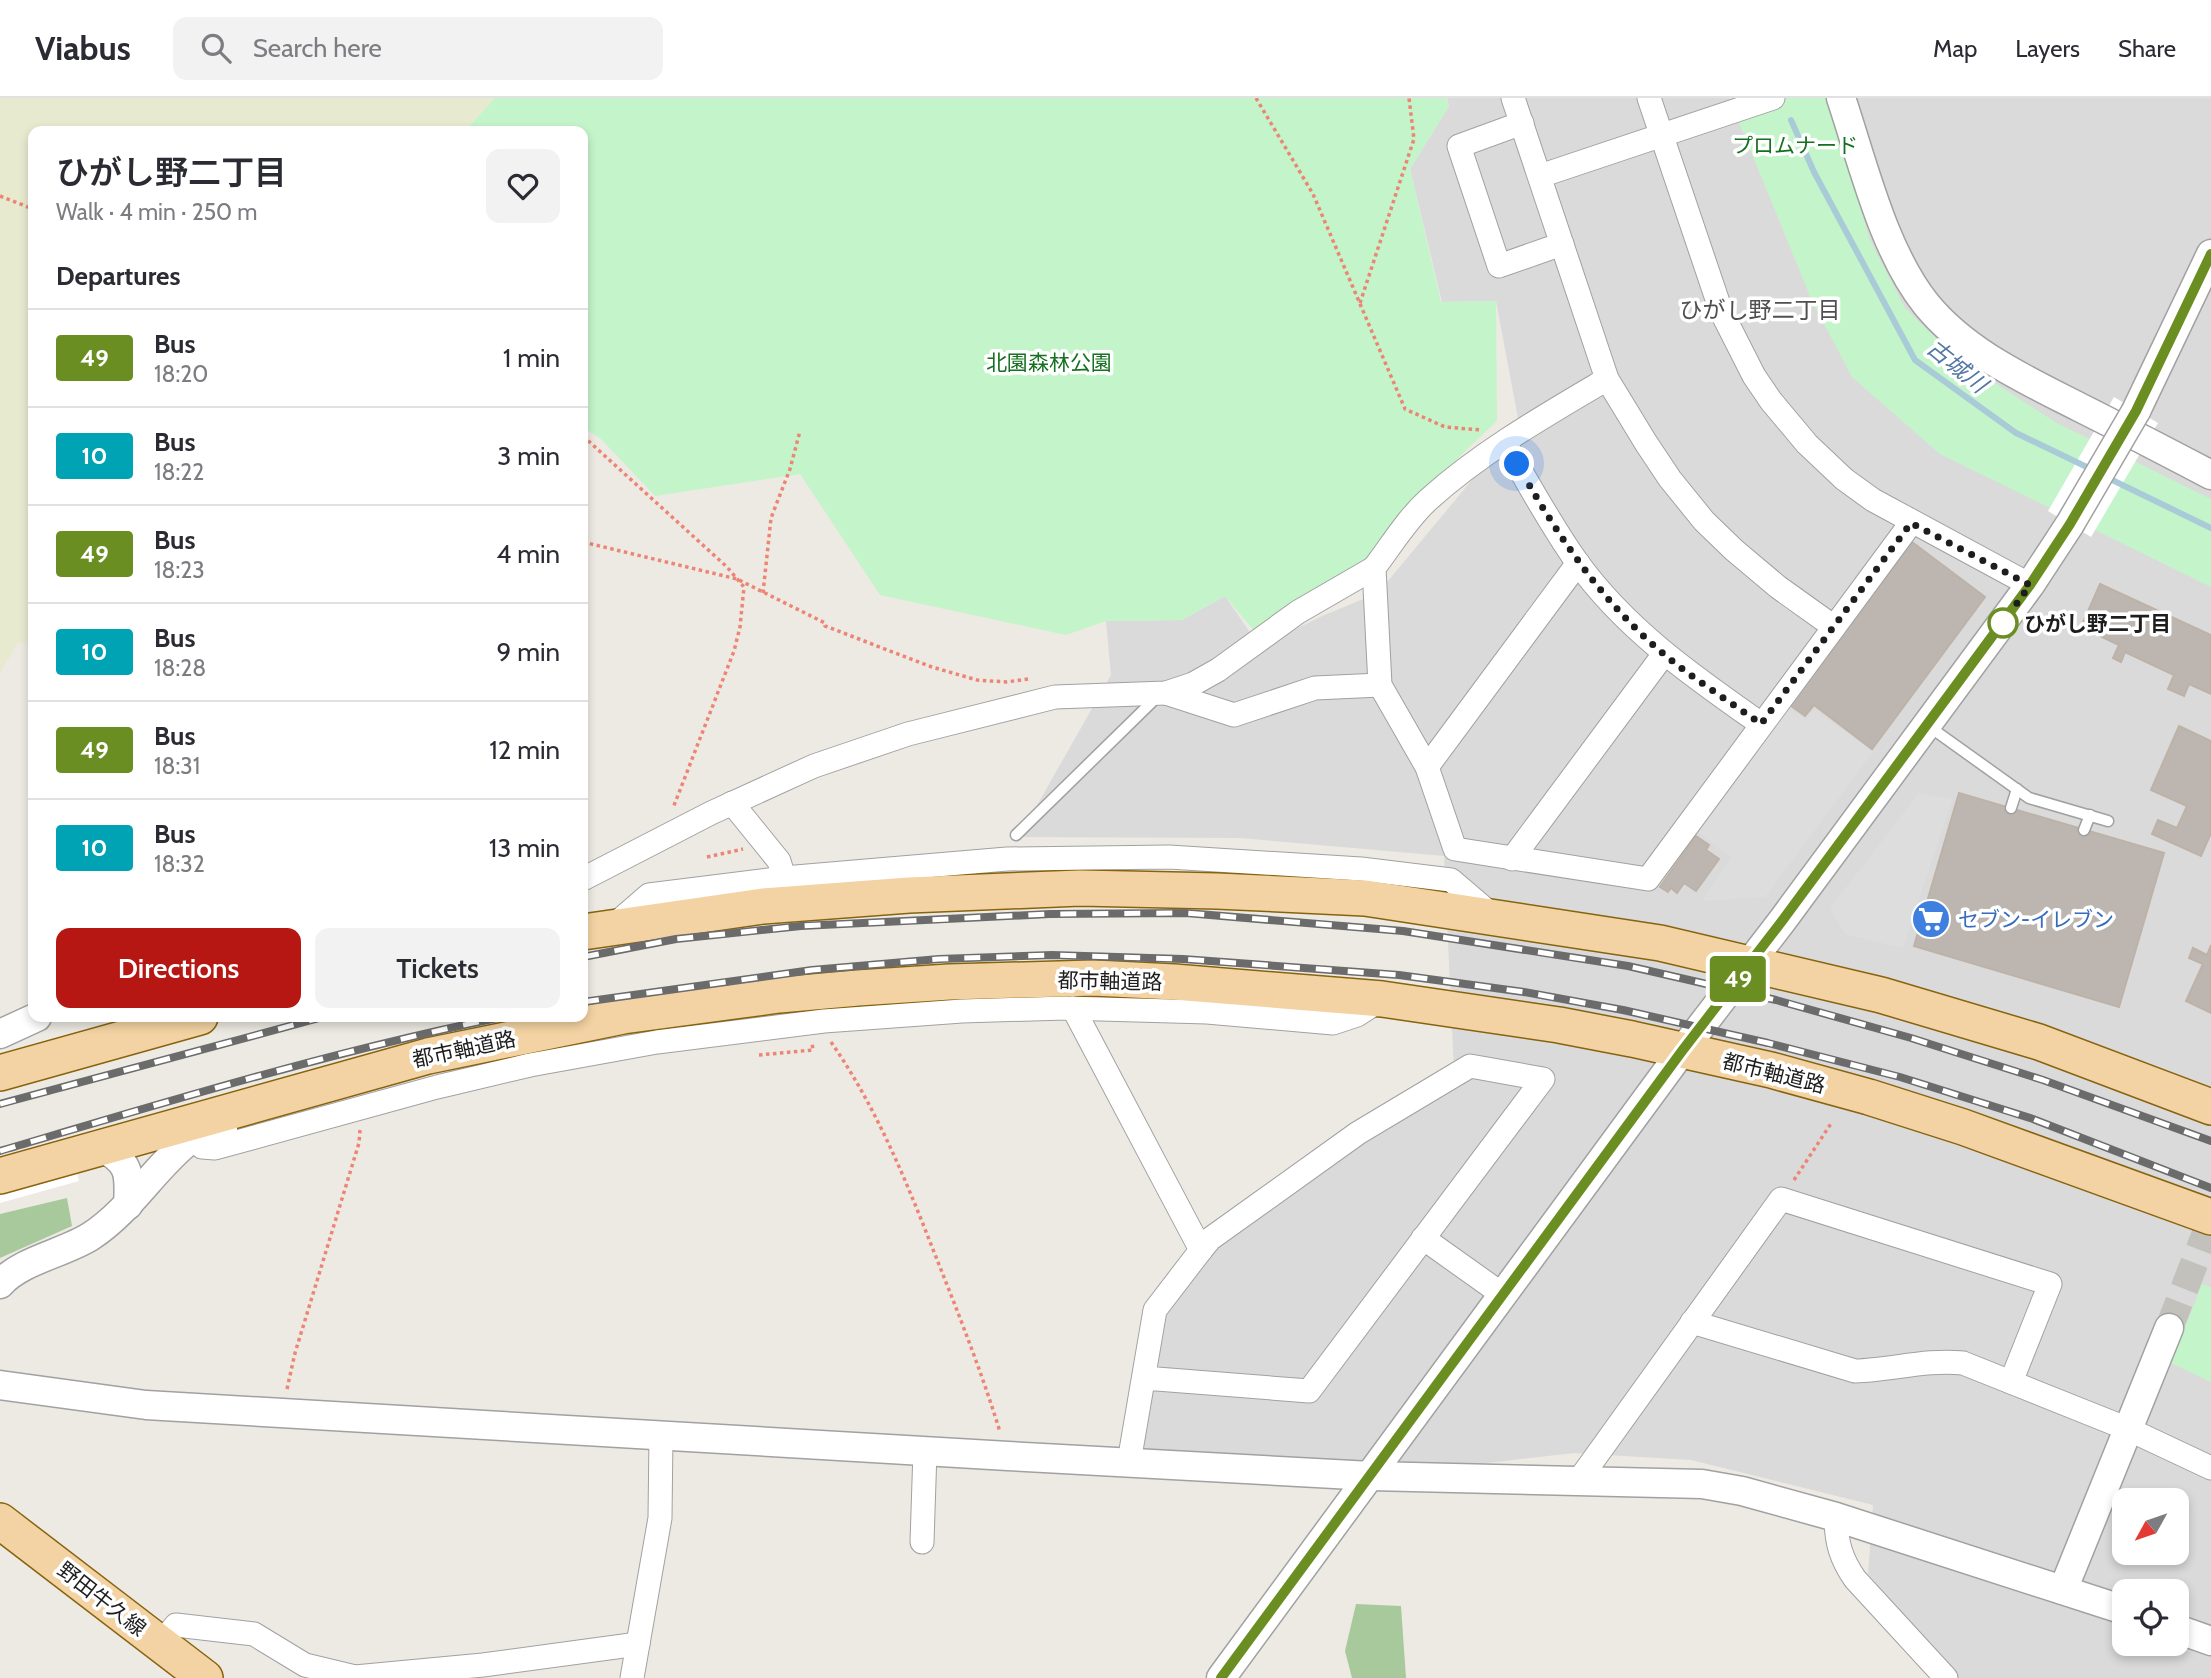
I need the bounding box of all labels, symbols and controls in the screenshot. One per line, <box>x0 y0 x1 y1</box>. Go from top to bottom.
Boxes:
search box <box>173 17 663 80</box>
text: Viabus <box>35 28 131 68</box>
icon: search <box>197 29 235 67</box>
text: Search here <box>253 32 382 64</box>
text: Map <box>1933 34 1977 63</box>
text: Layers <box>2015 34 2080 63</box>
text: Share <box>2118 34 2176 63</box>
park label: プロムナード <box>1732 133 1858 158</box>
button: heart <box>486 149 560 223</box>
text: ひがし野二丁目 <box>56 152 287 192</box>
text: Walk · 4 min · 250 m <box>56 198 258 226</box>
text: Departures <box>56 260 180 292</box>
district label: ひがし野二丁目 <box>1680 296 1841 324</box>
text: Bus <box>154 328 195 360</box>
water label: 古城川 <box>1921 333 1995 400</box>
text: 1 min <box>503 342 560 374</box>
text: 49 <box>80 343 109 372</box>
park label: 北園森林公園 <box>986 350 1112 375</box>
text: 18:20 <box>154 360 208 388</box>
text: Bus <box>154 426 195 458</box>
text: 3 min <box>497 440 560 472</box>
text: 10 <box>82 441 107 470</box>
your location <box>1499 446 1534 481</box>
text: 18:22 <box>154 458 204 486</box>
text: Bus <box>154 524 195 556</box>
text: 4 min <box>496 538 560 570</box>
text: 49 <box>80 539 109 568</box>
text: 18:23 <box>154 556 205 584</box>
marker: ひがし野二丁目 <box>1988 608 2018 638</box>
place label: ひがし野二丁目 <box>2024 611 2171 636</box>
text: Bus <box>154 622 195 654</box>
text: 9 min <box>497 636 560 668</box>
text: 10 <box>82 637 107 666</box>
text: 18:28 <box>154 654 206 682</box>
text: Bus <box>154 720 195 752</box>
text: 12 min <box>489 734 560 766</box>
text: 49 <box>80 735 109 764</box>
text: 18:31 <box>154 752 200 780</box>
text: Bus <box>154 818 195 850</box>
text: 13 min <box>489 832 560 864</box>
text: 10 <box>82 833 107 862</box>
text: 18:32 <box>154 850 205 878</box>
supermarket icon: セブン-イレブン <box>1910 898 1952 940</box>
place label: セブン-イレブン <box>1958 907 2114 932</box>
button: Directions <box>56 928 301 1008</box>
button: Tickets <box>315 928 560 1008</box>
line badge: 49 <box>1706 956 1770 1002</box>
text: 49 <box>1724 964 1752 993</box>
street label: 都市軸道路 <box>1057 968 1163 994</box>
street label: 都市軸道路 <box>410 1026 518 1072</box>
street label: 都市軸道路 <box>1720 1048 1828 1098</box>
north arrow <box>2112 1488 2189 1564</box>
map controls <box>2112 1488 2189 1656</box>
street label: 野田牛久線 <box>53 1557 151 1641</box>
button: locate <box>2112 1579 2189 1656</box>

